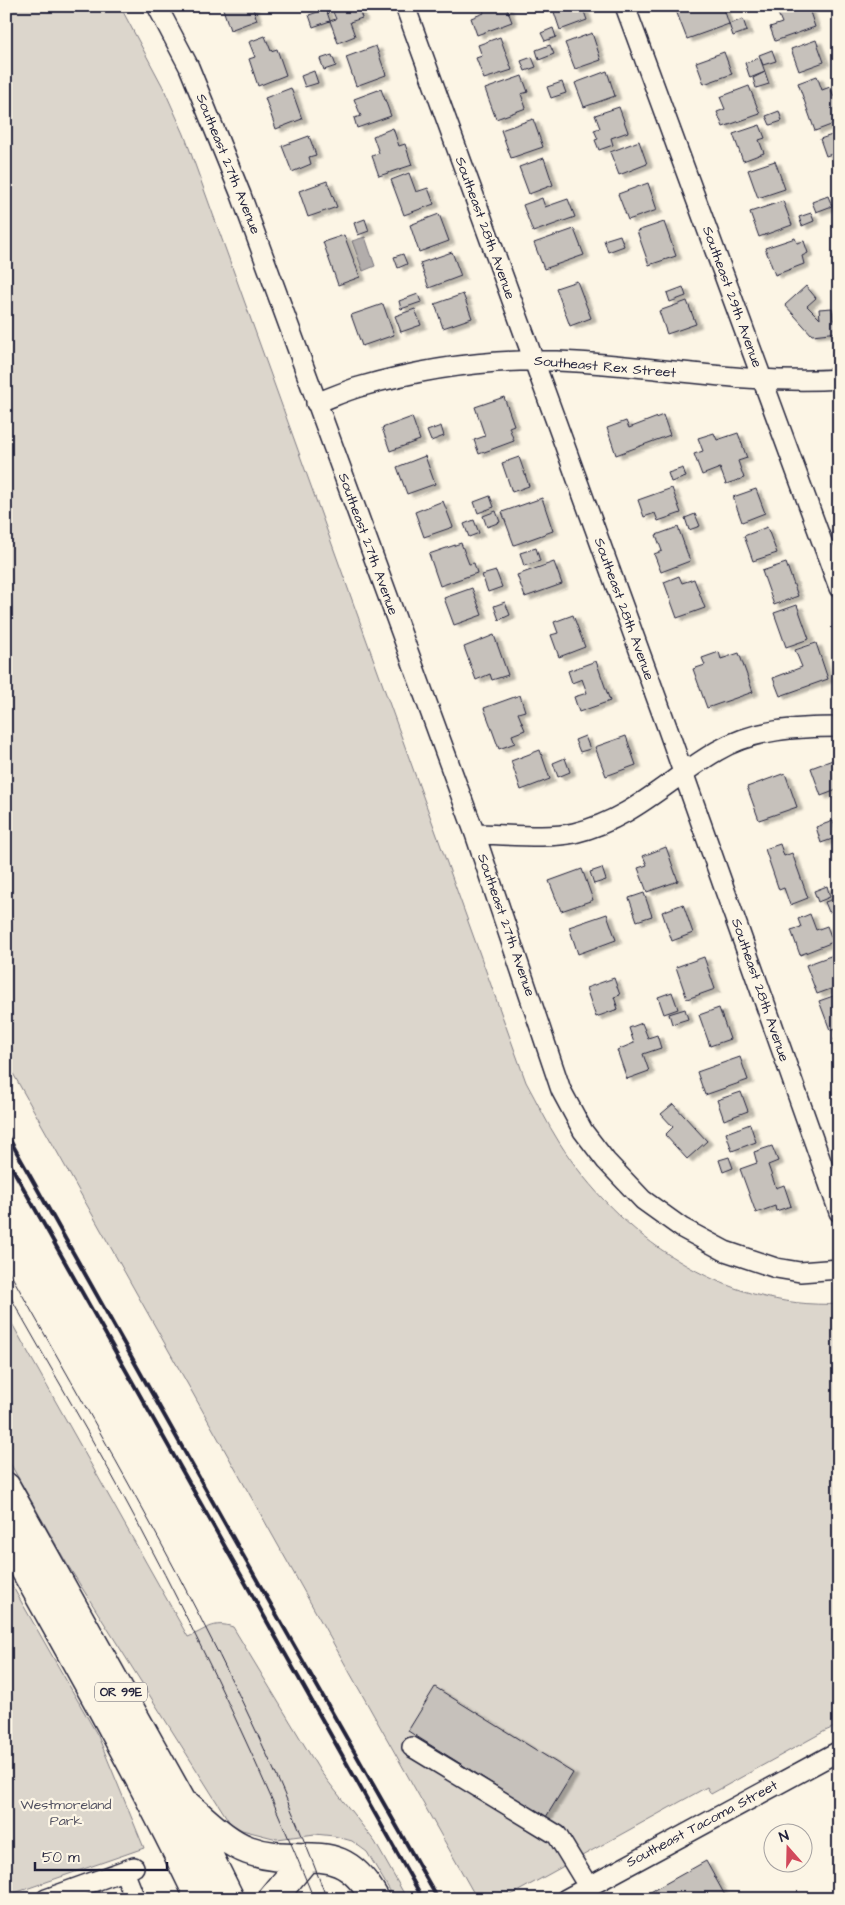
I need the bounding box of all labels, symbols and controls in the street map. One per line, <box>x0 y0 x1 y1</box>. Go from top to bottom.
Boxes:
street label: Southeast 27th Avenue <box>191 91 266 238</box>
street label: Southeast 28th Avenue <box>450 154 520 302</box>
street label: Southeast 29th Avenue <box>697 223 767 371</box>
street label: Southeast Rex Street <box>533 351 677 383</box>
street label: Southeast 27th Avenue <box>333 470 403 618</box>
street label: Southeast 28th Avenue <box>589 535 659 683</box>
street label: Southeast 27th Avenue <box>472 851 540 1000</box>
street label: Southeast 28th Avenue <box>726 916 794 1065</box>
road number: OR 99E <box>95 1682 147 1701</box>
street label: Southeast Tacoma Street <box>623 1775 782 1872</box>
park label: Westmoreland Park <box>21 1795 112 1831</box>
north arrow <box>762 1822 812 1872</box>
text: N <box>776 1826 792 1848</box>
scale bar <box>35 1840 168 1872</box>
text: 50 m <box>42 1847 80 1868</box>

